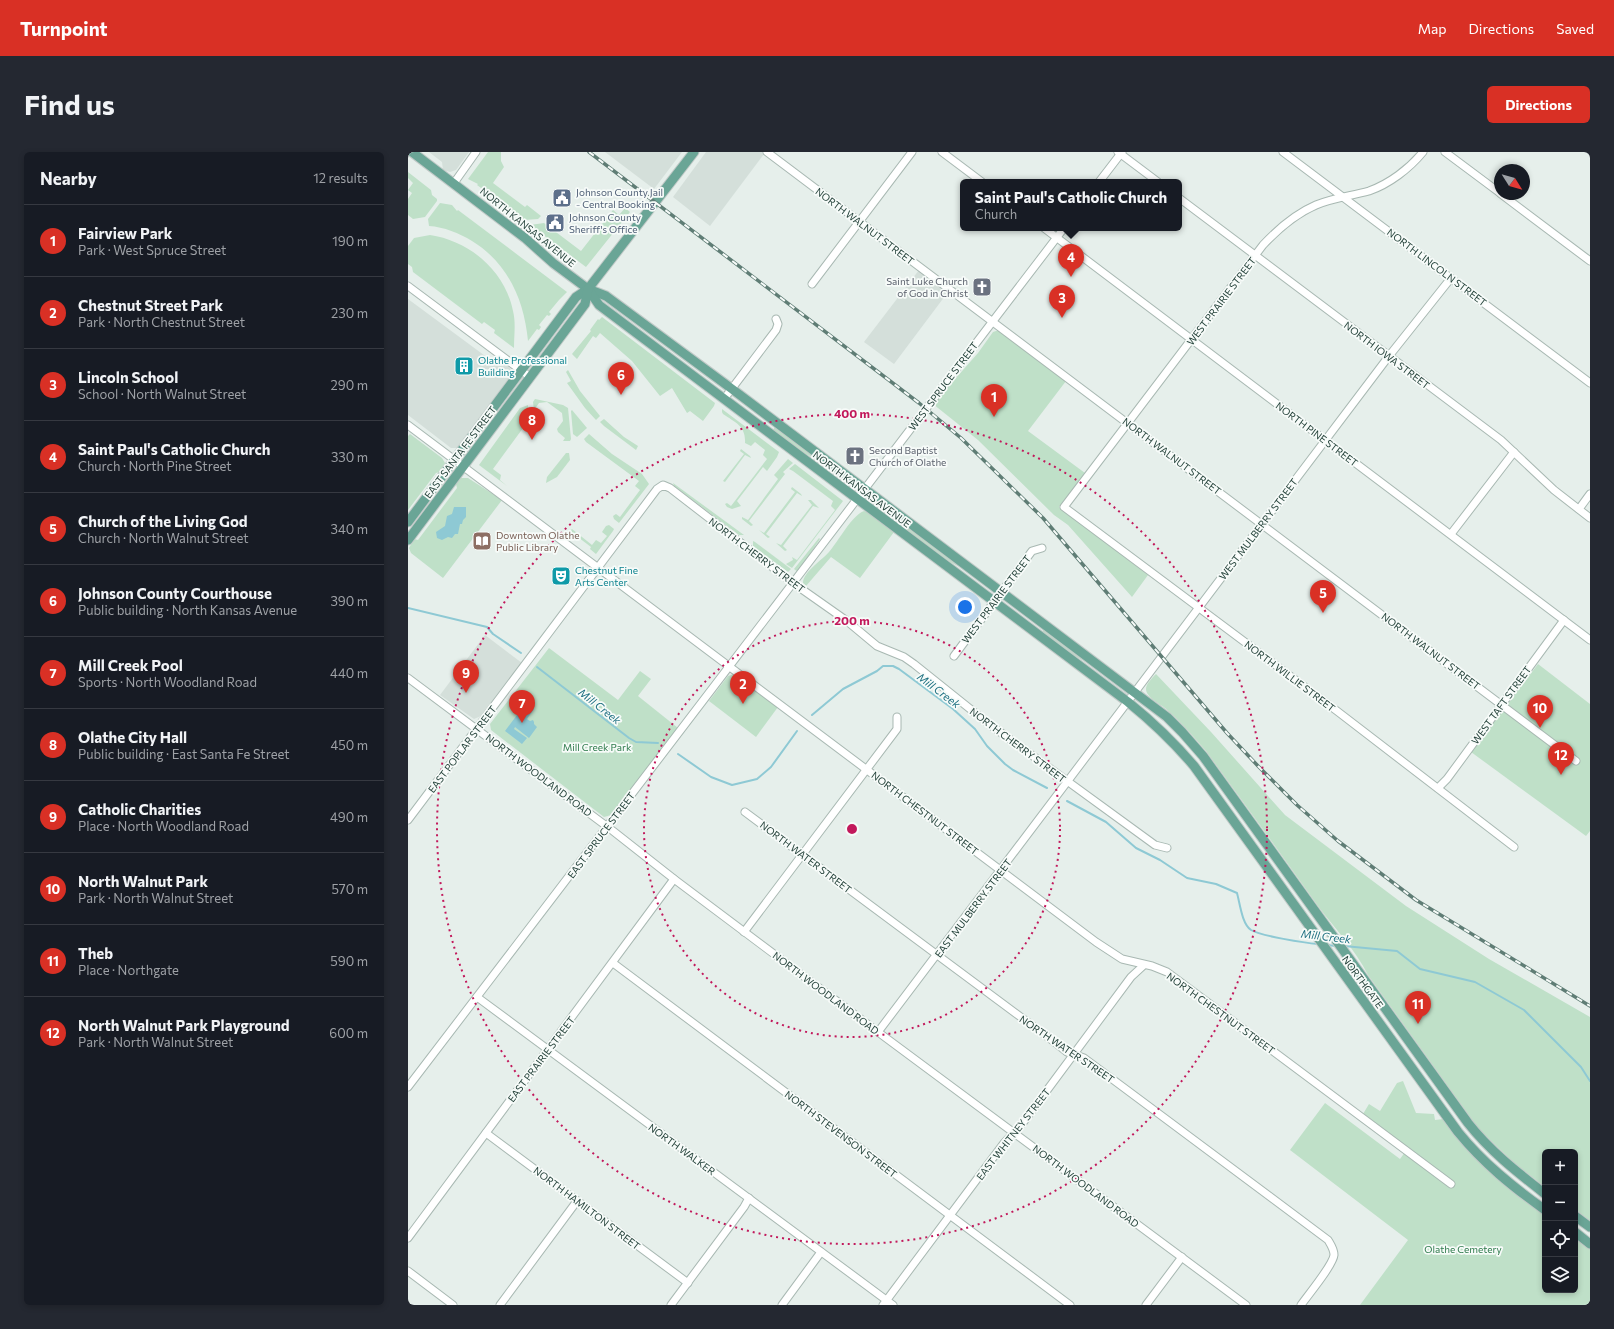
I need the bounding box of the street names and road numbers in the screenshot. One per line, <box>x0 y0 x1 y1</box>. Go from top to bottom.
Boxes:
street label: NORTH KANSAS AVENUE <box>478 185 578 269</box>
street label: NORTH WALNUT STREET <box>813 185 917 267</box>
street label: NORTH LINCOLN STREET <box>1385 226 1490 309</box>
street label: WEST PRAIRIE STREET <box>1184 254 1258 347</box>
street label: NORTH IOWA STREET <box>1342 319 1433 391</box>
street label: WEST SPRUCE STREET <box>906 339 981 433</box>
street label: NORTH PINE STREET <box>1274 399 1361 469</box>
street label: EAST SANTA FE STREET <box>421 403 499 500</box>
street label: NORTH WALNUT STREET <box>1120 415 1224 497</box>
street label: NORTH KANSAS AVENUE <box>811 448 913 530</box>
street label: WEST MULBERRY STREET <box>1216 475 1300 582</box>
street label: NORTH CHERRY STREET <box>707 515 808 595</box>
street label: WEST PRAIRIE STREET <box>959 552 1033 645</box>
street label: NORTH WALNUT STREET <box>1379 610 1483 692</box>
street label: NORTH WILLIE STREET <box>1242 638 1338 714</box>
street label: WEST TAFT STREET <box>1469 663 1534 746</box>
street label: EAST POPLAR STREET <box>425 703 499 795</box>
street label: NORTH CHERRY STREET <box>968 705 1069 785</box>
street label: NORTH WOODLAND ROAD <box>484 731 594 819</box>
street label: NORTH CHESTNUT STREET <box>869 769 981 857</box>
street label: EAST SPRUCE STREET <box>565 789 638 880</box>
street label: NORTH WATER STREET <box>758 819 855 896</box>
street label: EAST MULBERRY STREET <box>932 856 1014 960</box>
street label: NORTH WOODLAND ROAD <box>771 949 881 1037</box>
street label: NORTHGATE <box>1340 953 1386 1011</box>
street label: NORTH CHESTNUT STREET <box>1165 970 1278 1057</box>
street label: EAST PRAIRIE STREET <box>505 1013 577 1104</box>
street label: NORTH WATER STREET <box>1017 1013 1117 1086</box>
street label: EAST WHITNEY STREET <box>974 1085 1053 1182</box>
street label: NORTH STEVENSON STREET <box>783 1088 900 1180</box>
street label: NORTH WALKER <box>646 1121 718 1177</box>
street label: NORTH WOODLAND ROAD <box>1031 1142 1141 1230</box>
street label: NORTH HAMILTON STREET <box>531 1164 643 1252</box>

